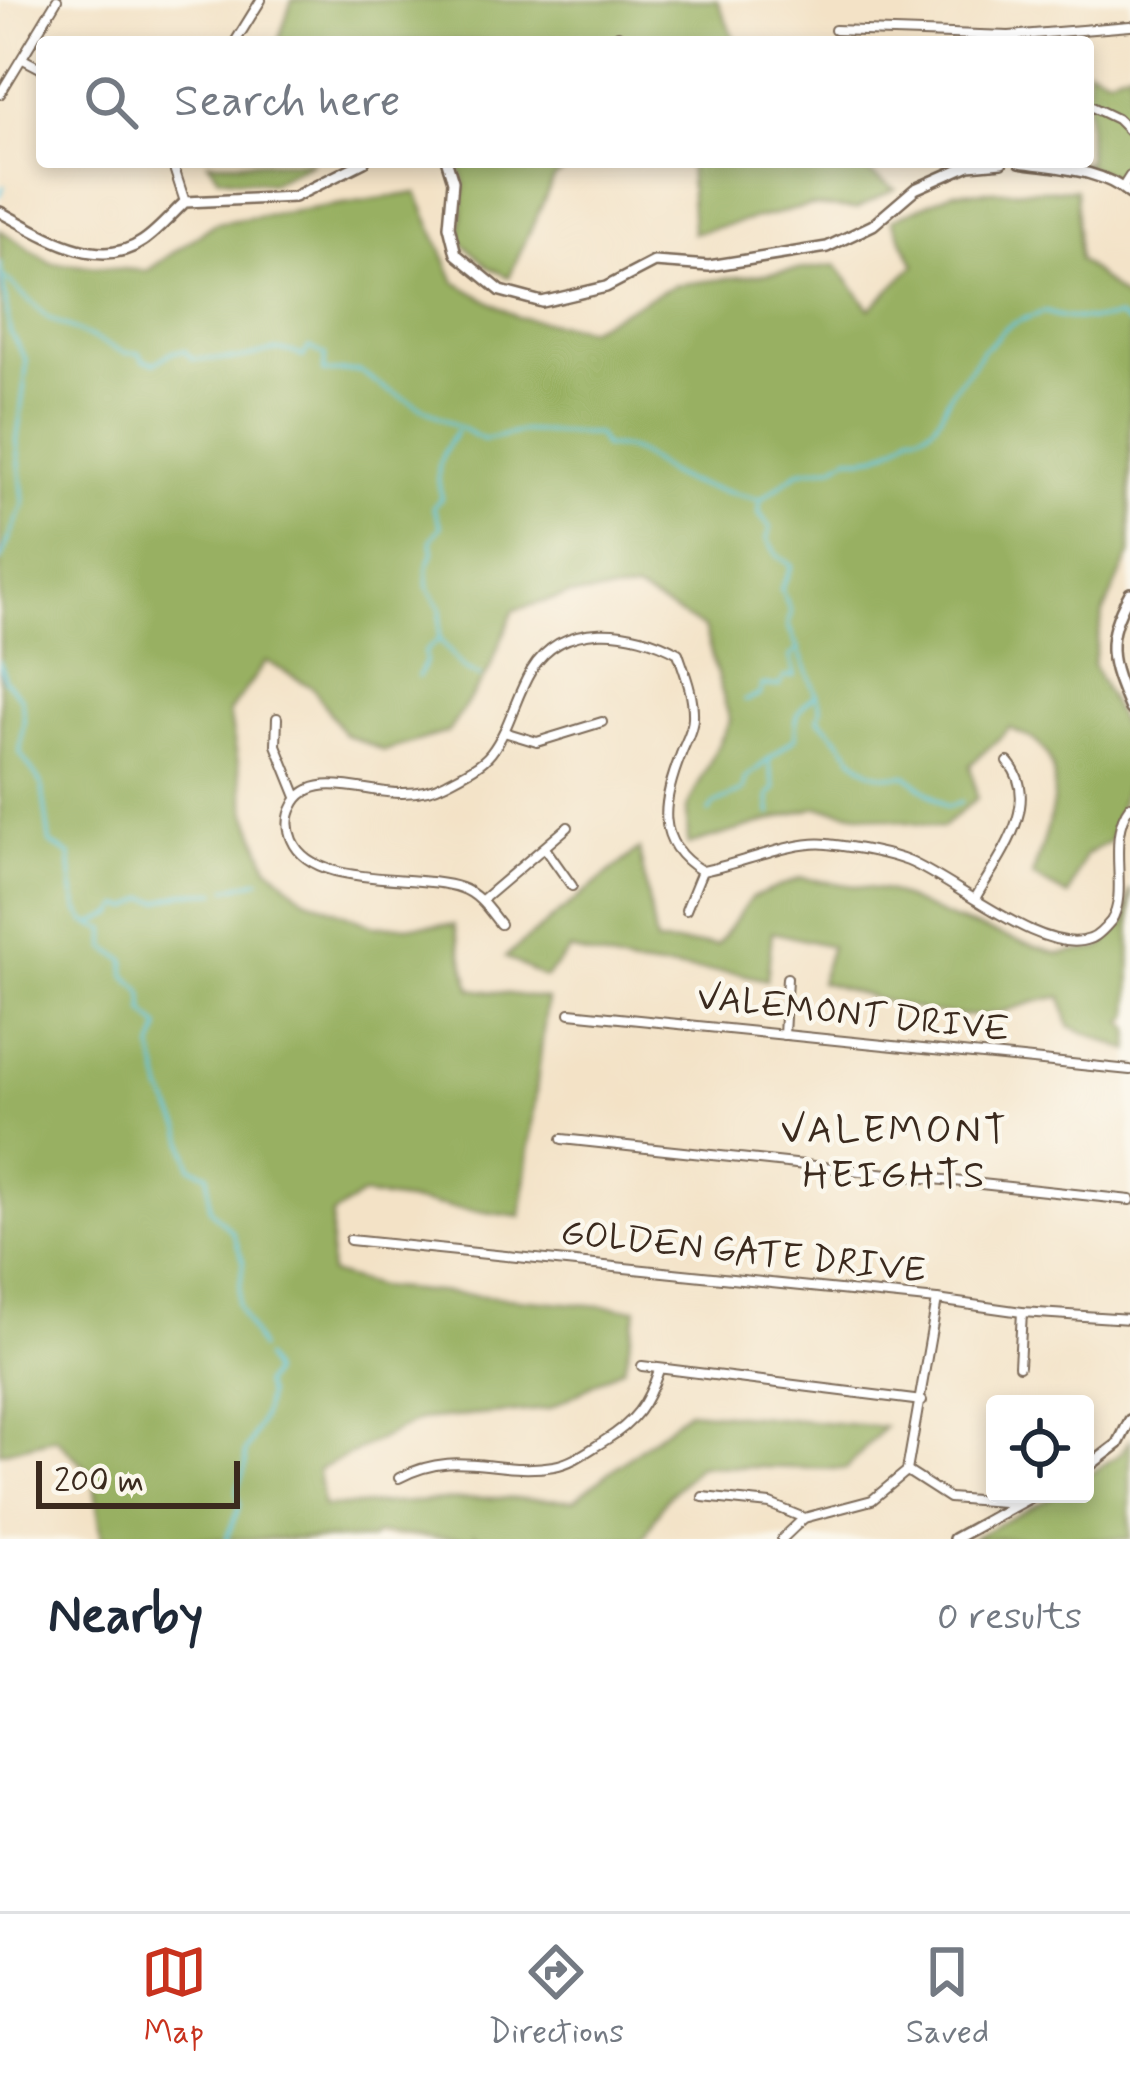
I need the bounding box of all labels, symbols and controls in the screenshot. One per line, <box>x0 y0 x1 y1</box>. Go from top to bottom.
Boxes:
search box <box>36 36 1094 168</box>
icon: search <box>78 69 144 135</box>
text: Search here <box>174 73 401 132</box>
street label: VALEMONT DRIVE <box>695 975 1011 1055</box>
district label: VALEMONT HEIGHTS <box>781 1106 1009 1202</box>
street label: GOLDEN GATE DRIVE <box>558 1210 928 1296</box>
map controls <box>986 1395 1094 1503</box>
button: locate <box>986 1395 1094 1503</box>
scale bar <box>36 1455 240 1508</box>
text: 200 m <box>54 1460 144 1504</box>
text: Nearby <box>48 1584 203 1650</box>
text: 0 results <box>937 1592 1082 1643</box>
tab: Map <box>141 1939 207 2055</box>
tab: Directions <box>488 1939 624 2055</box>
tab: Saved <box>906 1939 989 2055</box>

